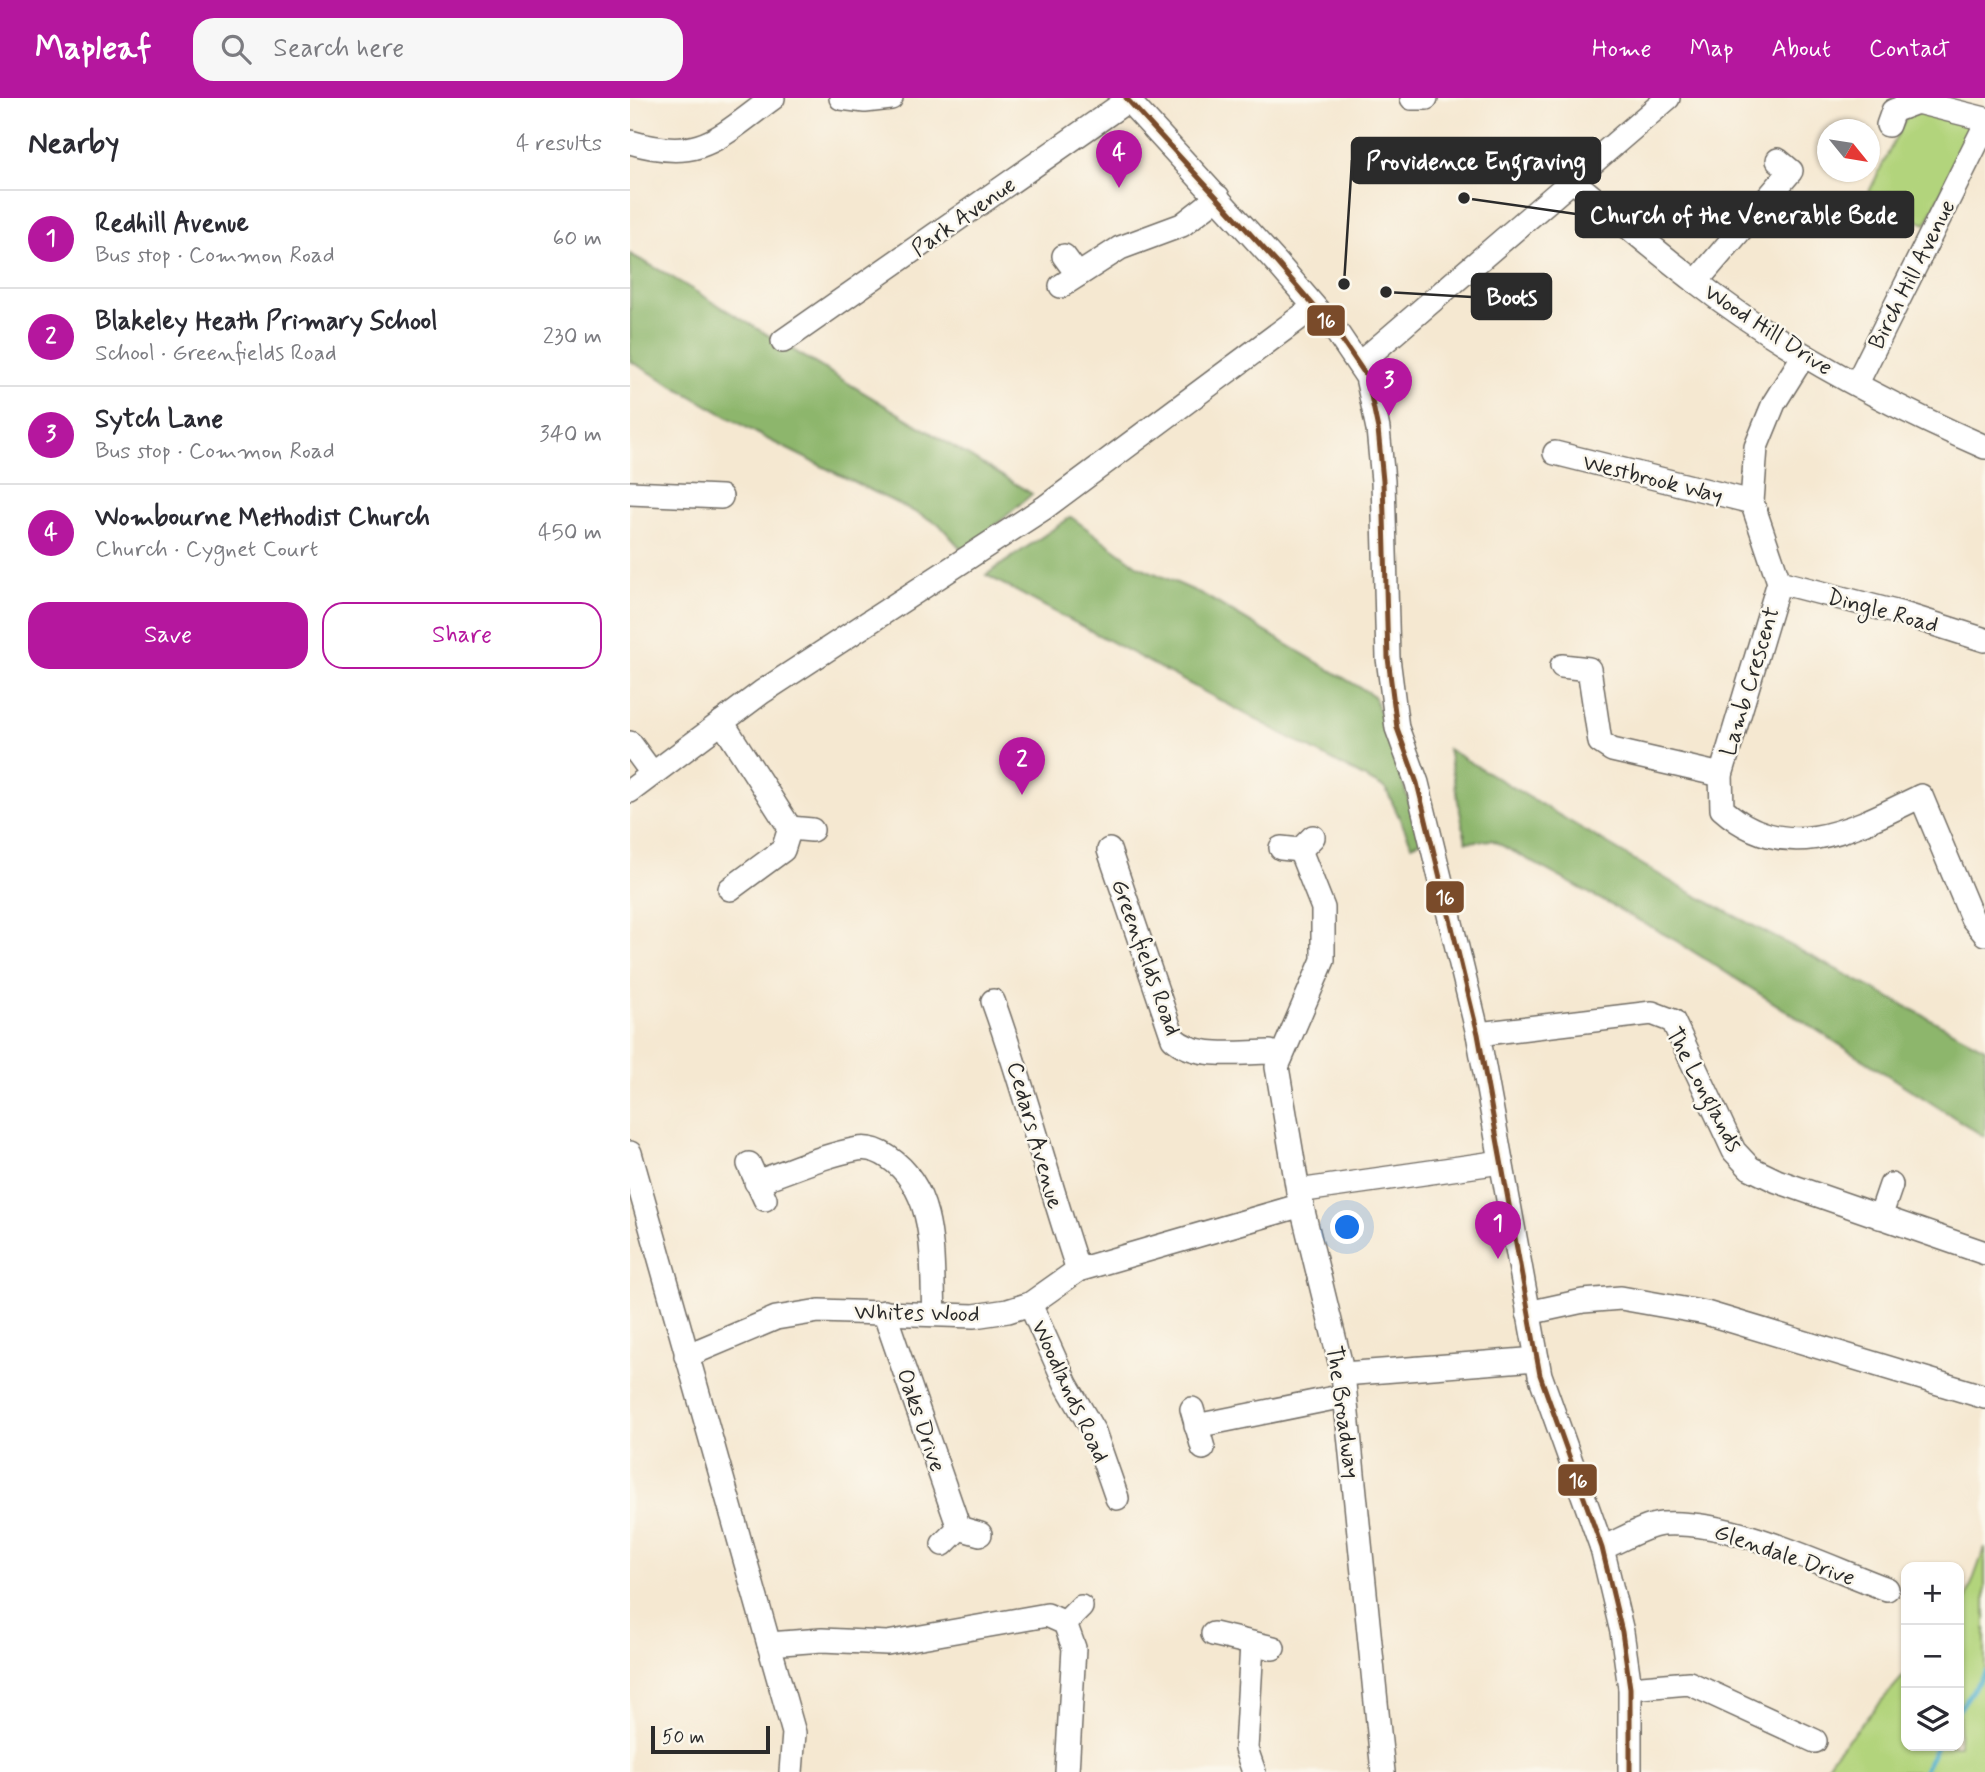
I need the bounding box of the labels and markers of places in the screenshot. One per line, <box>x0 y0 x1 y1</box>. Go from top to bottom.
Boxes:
pin: 4 <box>1096 130 1142 188</box>
callout: Providence Engraving <box>1352 138 1600 183</box>
callout: Church of the Venerable Bede <box>1576 192 1913 237</box>
callout: Boots <box>1472 274 1551 319</box>
pin: 3 <box>1366 358 1412 416</box>
pin: 2 <box>999 737 1045 795</box>
pin: 1 <box>1475 1201 1521 1259</box>

